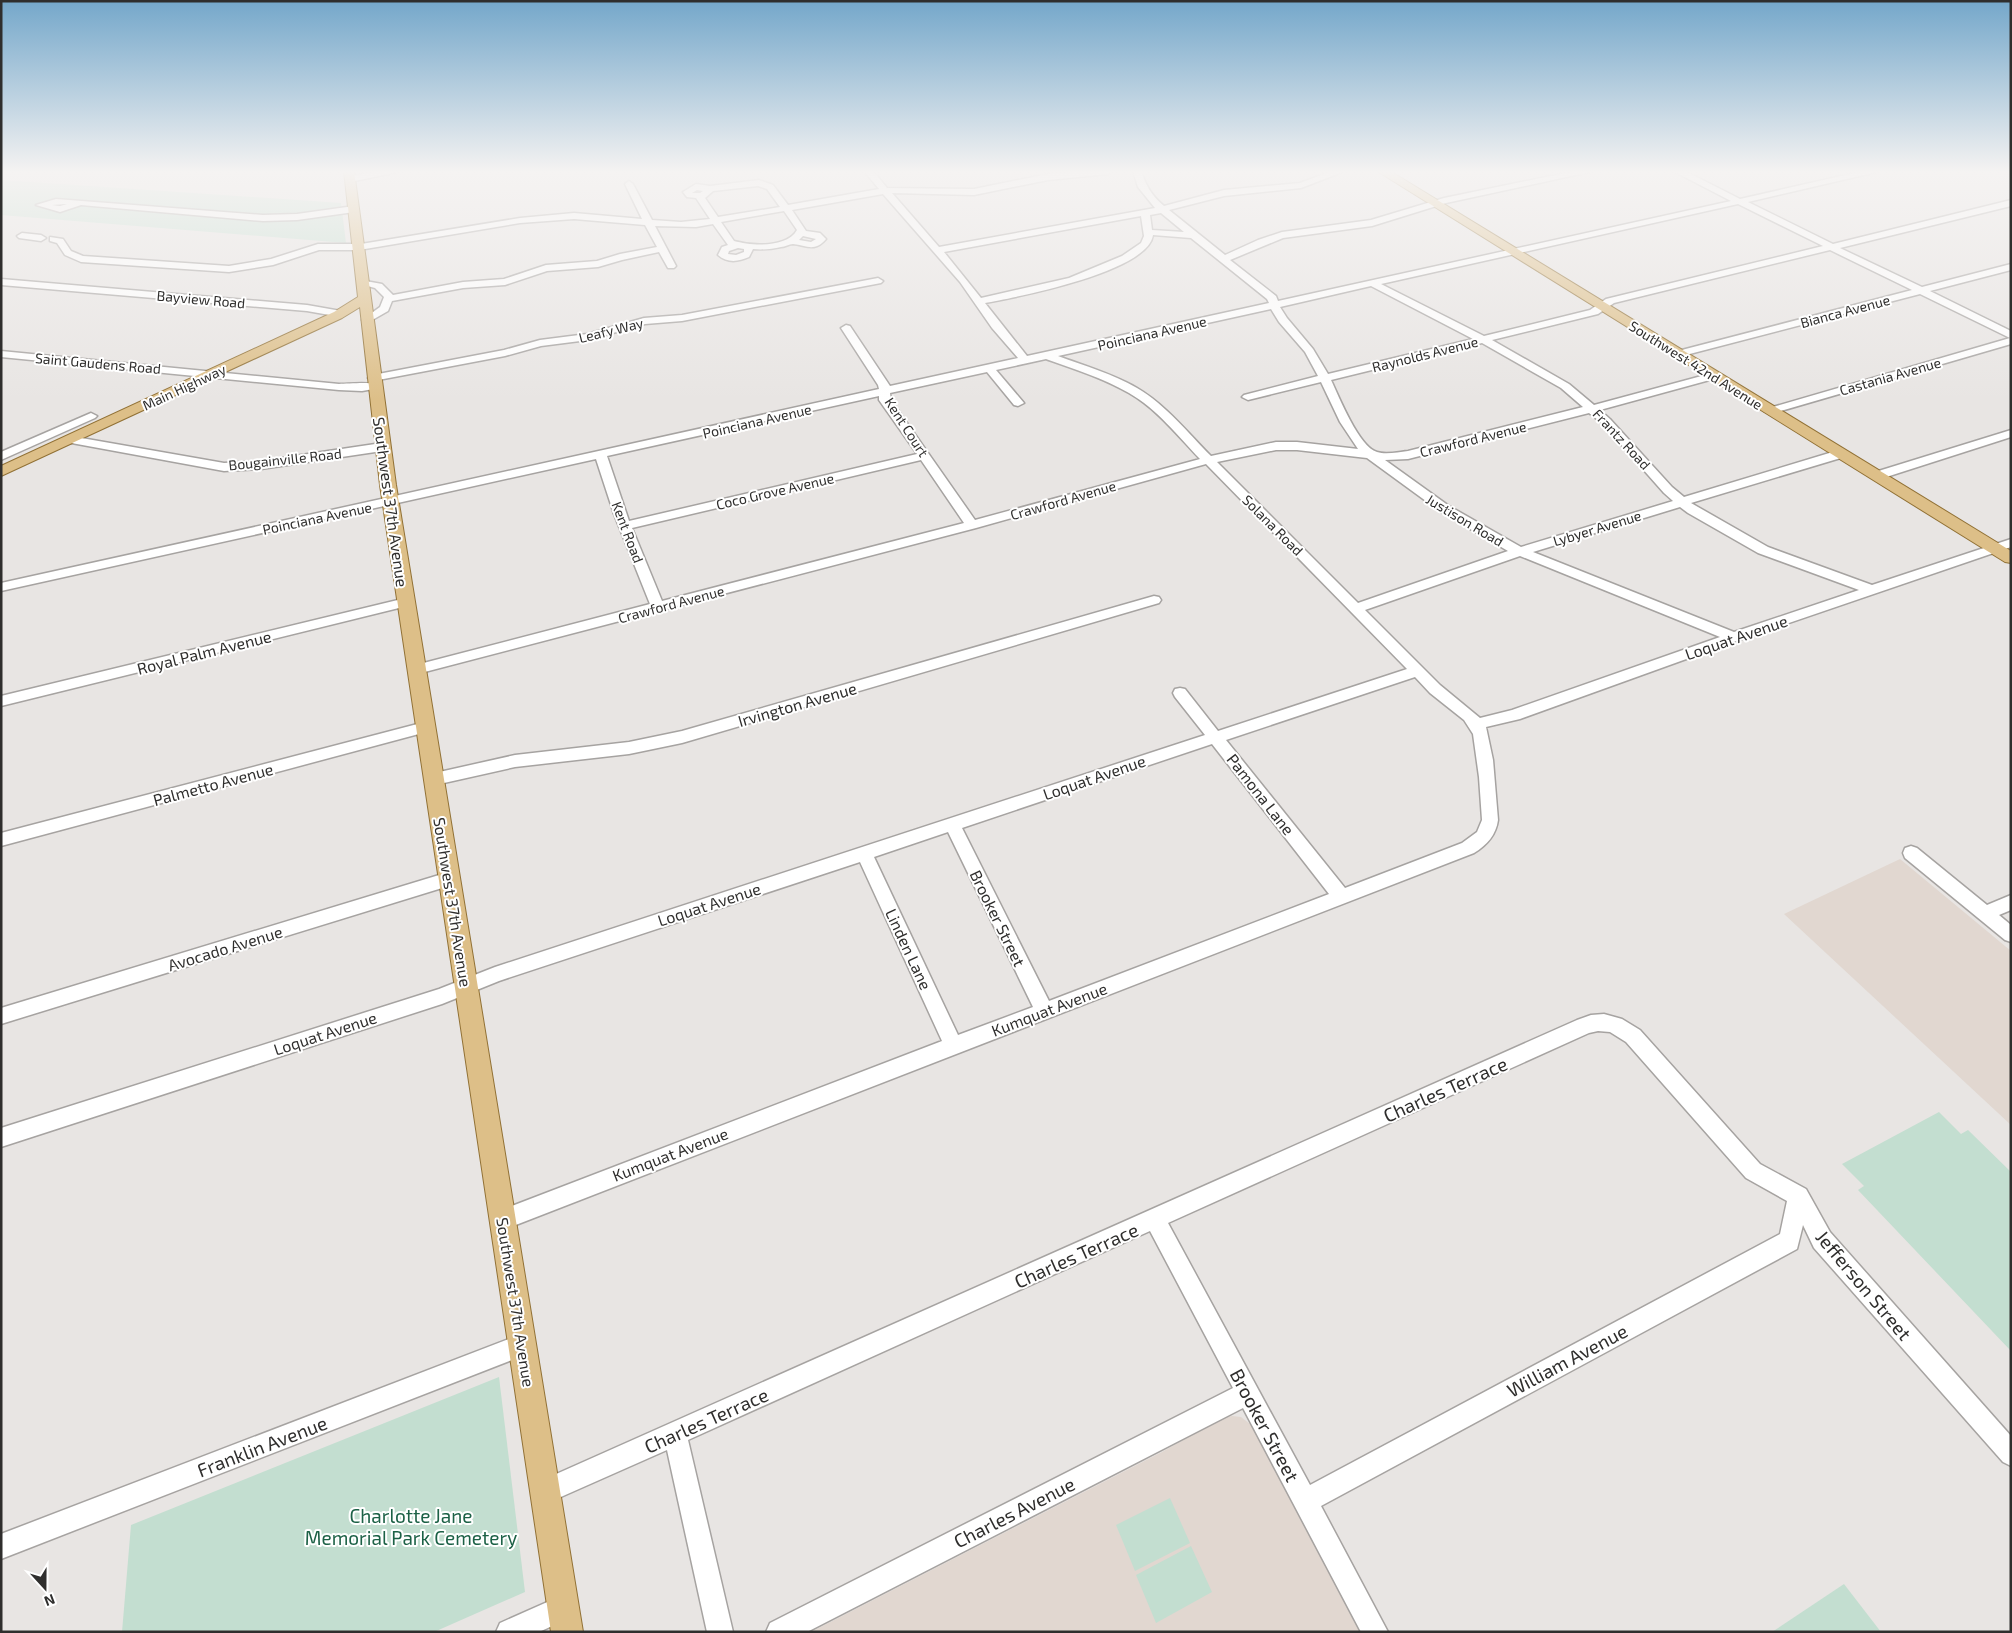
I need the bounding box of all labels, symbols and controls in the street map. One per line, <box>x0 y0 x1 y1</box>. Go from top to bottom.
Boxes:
street label: Bayview Road <box>156 287 246 311</box>
street label: Bianca Avenue <box>1798 291 1892 331</box>
street label: Poinciana Avenue <box>1096 312 1208 354</box>
street label: Leafy Way <box>577 314 646 346</box>
street label: Southwest 42nd Avenue <box>1626 317 1766 413</box>
street label: Raynolds Avenue <box>1370 333 1480 375</box>
street label: Saint Gaudens Road <box>34 349 162 377</box>
street label: Castania Avenue <box>1837 353 1943 399</box>
street label: Main Highway <box>140 360 229 414</box>
street label: Kent Court <box>882 394 932 460</box>
street label: Poinciana Avenue <box>701 400 813 442</box>
street label: Frantz Road <box>1590 405 1654 473</box>
street label: Southwest 37th Avenue <box>370 416 412 588</box>
street label: Crawford Avenue <box>1418 418 1528 460</box>
street label: Bougainville Road <box>228 445 342 473</box>
street label: Coco Grove Avenue <box>714 469 836 513</box>
street label: Crawford Avenue <box>1008 477 1118 523</box>
street label: Justison Road <box>1423 490 1507 550</box>
street label: Solana Road <box>1239 491 1307 559</box>
street label: Poinciana Avenue <box>261 498 373 538</box>
street label: Kent Road <box>609 499 647 565</box>
street label: Lybyer Avenue <box>1551 507 1643 549</box>
street label: Crawford Avenue <box>616 582 726 626</box>
street label: Loquat Avenue <box>1682 611 1790 663</box>
street label: Royal Palm Avenue <box>135 626 273 678</box>
street label: Irvington Avenue <box>735 678 859 730</box>
street label: Pamona Lane <box>1223 750 1299 838</box>
street label: Loquat Avenue <box>1040 751 1148 803</box>
street label: Palmetto Avenue <box>151 759 275 809</box>
street label: Southwest 37th Avenue <box>430 816 476 988</box>
street label: Brooker Street <box>966 867 1030 969</box>
street label: Loquat Avenue <box>655 878 763 930</box>
street label: Linden Lane <box>882 906 936 992</box>
street label: Avocado Avenue <box>165 922 285 974</box>
street label: Kumquat Avenue <box>988 978 1110 1040</box>
street label: Loquat Avenue <box>271 1007 379 1059</box>
street label: Charles Terrace <box>1379 1051 1511 1127</box>
street label: Kumquat Avenue <box>609 1123 731 1185</box>
street label: Southwest 37th Avenue <box>493 1216 539 1388</box>
street label: Charles Terrace <box>1010 1217 1142 1293</box>
street label: Jefferson Street <box>1811 1225 1917 1345</box>
street label: William Avenue <box>1503 1319 1631 1401</box>
street label: Brooker Street <box>1226 1365 1304 1485</box>
street label: Charles Terrace <box>640 1382 772 1458</box>
street label: Franklin Avenue <box>194 1411 330 1481</box>
street label: Charles Avenue <box>950 1472 1078 1552</box>
park label: Charlotte Jane Memorial Park Cemetery <box>305 1504 517 1549</box>
north arrow <box>20 1563 70 1613</box>
text: N <box>42 1591 58 1610</box>

